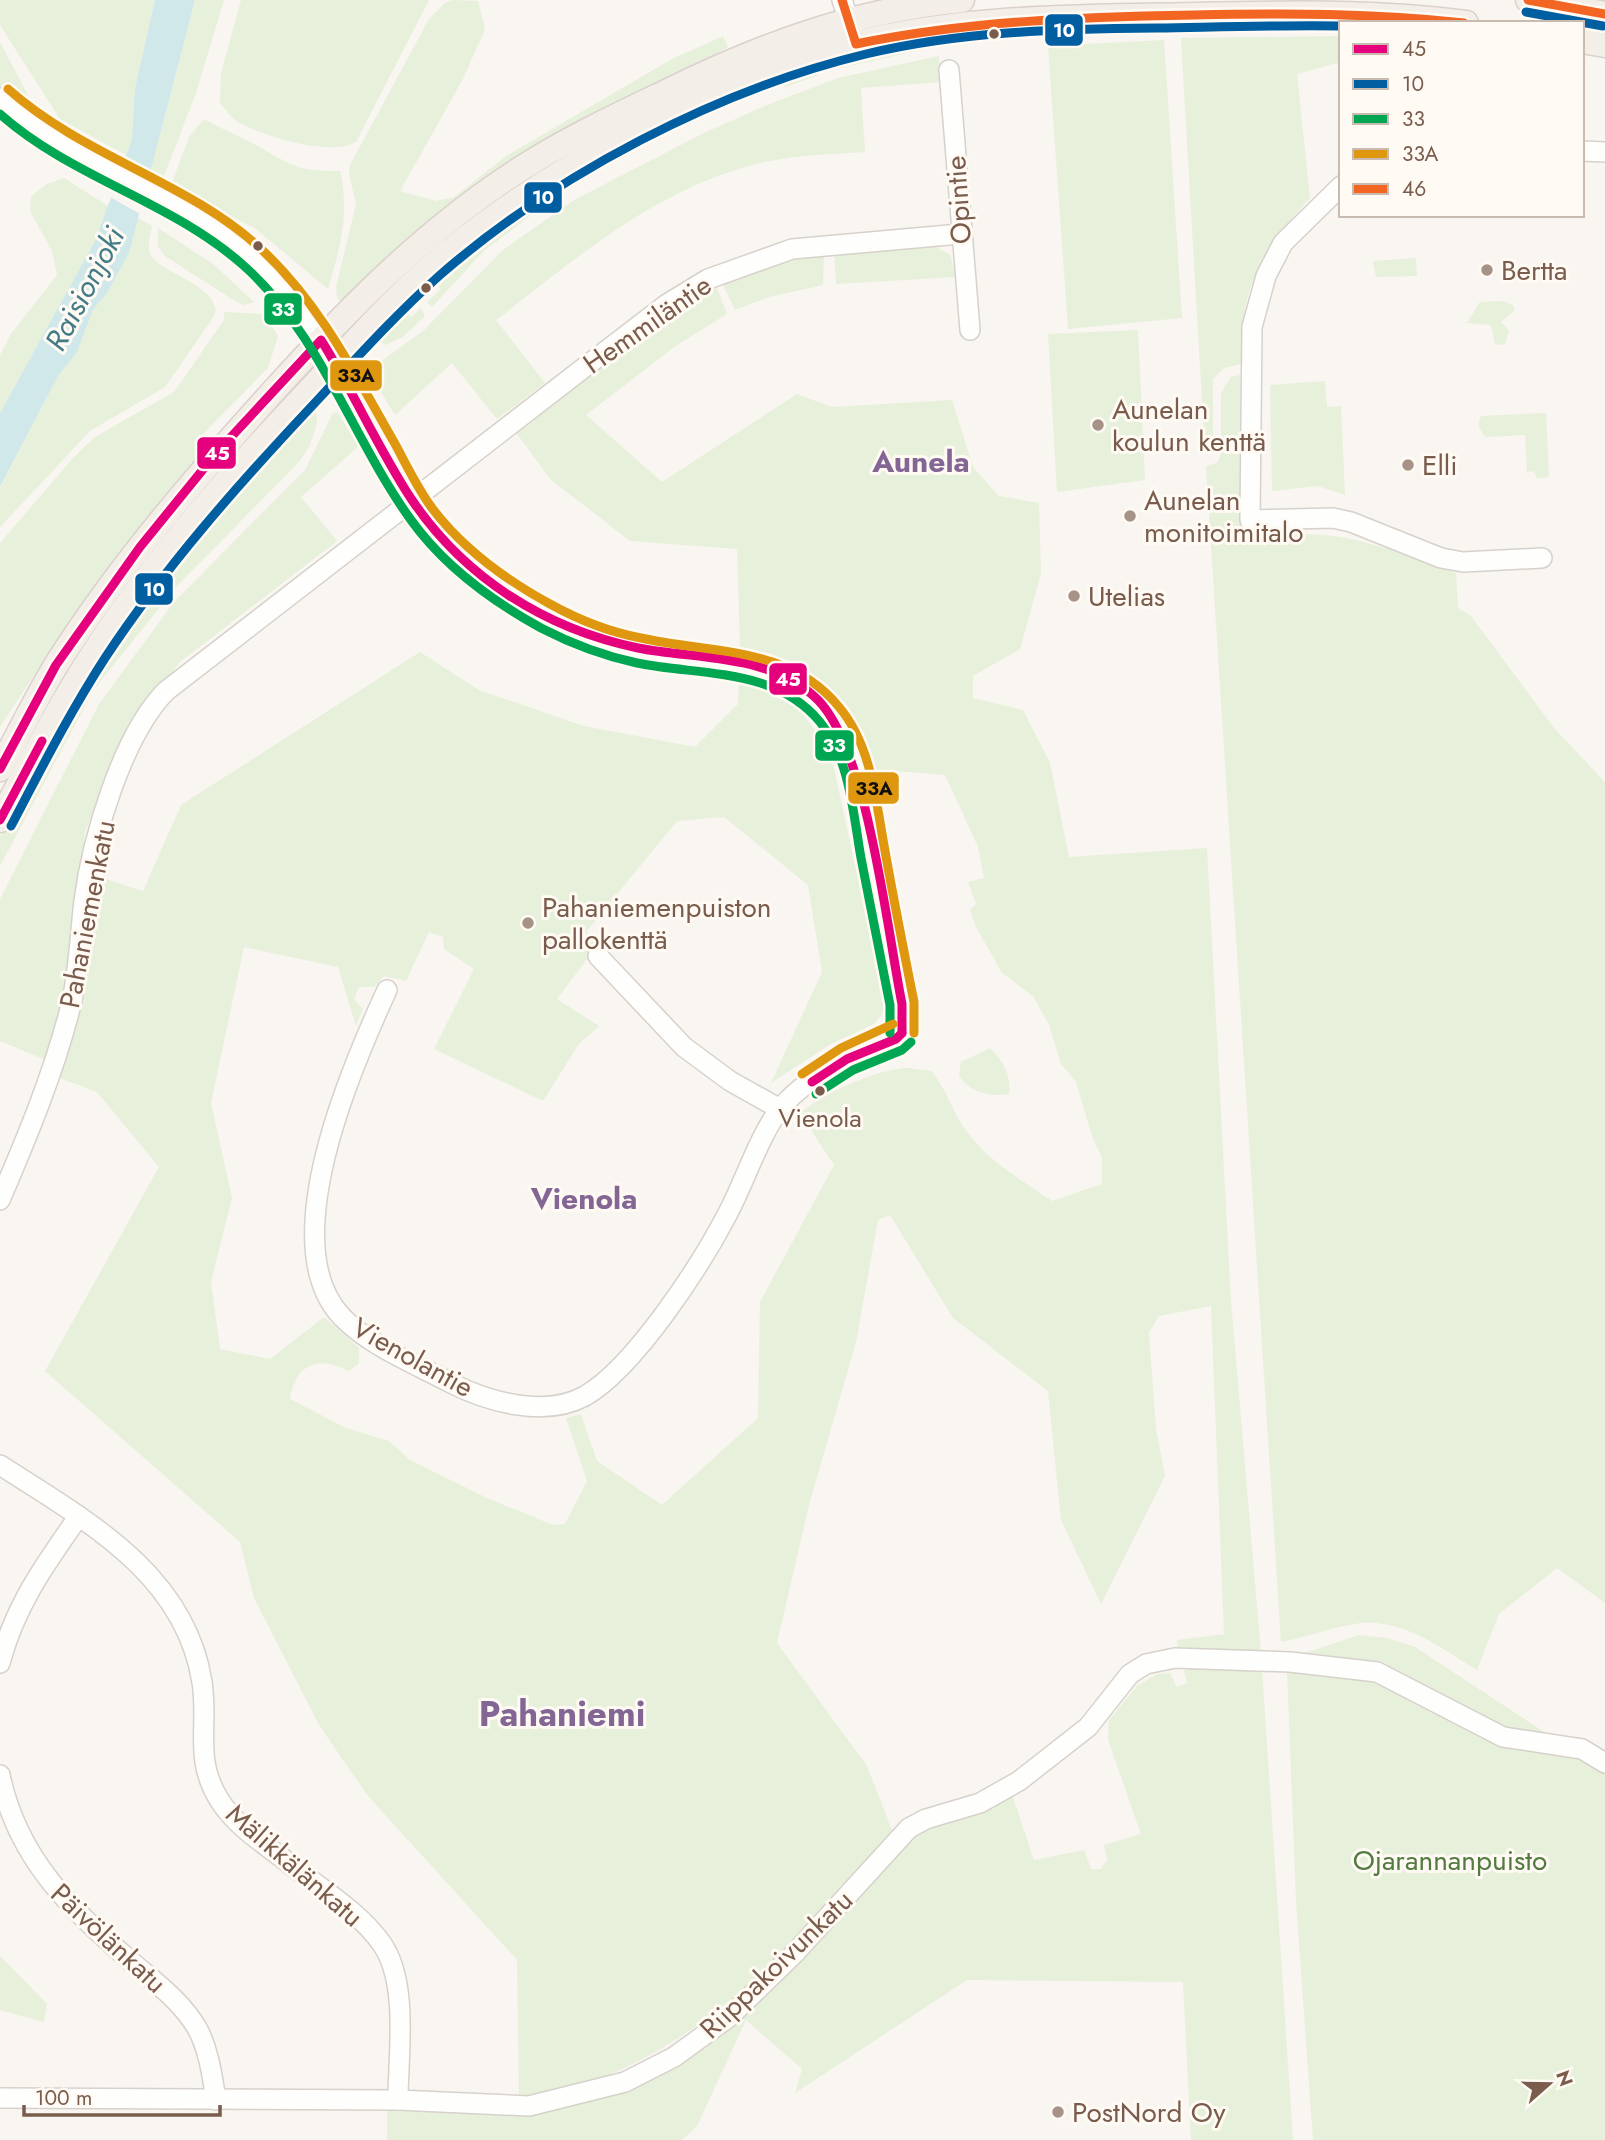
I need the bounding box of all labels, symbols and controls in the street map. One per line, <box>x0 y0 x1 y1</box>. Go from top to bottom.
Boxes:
line badge: 10 <box>1044 13 1084 47</box>
text: 10 <box>1053 17 1075 44</box>
legend <box>1339 21 1584 217</box>
unlabelled marker <box>987 27 1001 41</box>
text: 45 <box>1402 34 1426 64</box>
text: 10 <box>1402 69 1424 99</box>
text: 33 <box>1402 104 1425 134</box>
text: 33A <box>1402 139 1439 169</box>
street label: Opintie <box>935 154 982 246</box>
text: 46 <box>1402 174 1426 204</box>
line badge: 10 <box>523 181 563 214</box>
text: 10 <box>532 184 554 211</box>
water label: Raisionjoki <box>34 219 135 358</box>
unlabelled marker <box>251 239 265 253</box>
place label: Bertta <box>1501 250 1568 291</box>
marker: Bertta <box>1479 262 1495 278</box>
street label: Hemmiläntie <box>575 265 720 384</box>
unlabelled marker <box>419 281 433 295</box>
line badge: 33 <box>263 292 303 326</box>
text: 33 <box>271 296 295 323</box>
line badge: 33A <box>329 359 383 392</box>
text: 33A <box>337 362 375 389</box>
place label: Aunelan koulun kenttä <box>1112 389 1266 462</box>
marker: Aunelan koulun kenttä <box>1090 417 1106 433</box>
line badge: 45 <box>196 436 237 470</box>
text: 45 <box>204 440 230 467</box>
district label: Aunela <box>871 440 970 483</box>
place label: Elli <box>1422 445 1458 486</box>
marker: Elli <box>1400 457 1416 473</box>
place label: Aunelan monitoimitalo <box>1144 480 1303 553</box>
marker: Aunelan monitoimitalo <box>1122 508 1138 524</box>
line badge: 10 <box>134 572 174 606</box>
text: 10 <box>143 576 165 603</box>
place label: Utelias <box>1088 576 1165 617</box>
marker: Utelias <box>1066 588 1082 604</box>
line badge: 45 <box>768 662 808 696</box>
text: 45 <box>775 666 801 693</box>
line badge: 33 <box>814 729 855 762</box>
text: 33 <box>822 732 846 759</box>
line badge: 33A <box>847 771 900 805</box>
text: 33A <box>855 775 893 802</box>
street label: Pahaniemenkatu <box>49 817 126 1012</box>
place label: Pahaniemenpuiston pallokenttä <box>542 887 771 960</box>
marker: Pahaniemenpuiston pallokenttä <box>520 915 536 931</box>
marker: Vienola <box>813 1084 827 1098</box>
place label: Vienola <box>778 1099 862 1137</box>
district label: Vienola <box>530 1177 637 1220</box>
street label: Vienolantie <box>345 1307 481 1408</box>
district label: Pahaniemi <box>479 1689 645 1739</box>
street label: Mälikkälänkatu <box>217 1794 372 1937</box>
park label: Ojarannanpuisto <box>1353 1840 1547 1881</box>
street label: Päivölänkatu <box>42 1874 176 2003</box>
street label: Riippakoivunkatu <box>691 1880 862 2048</box>
north arrow <box>1514 2049 1584 2119</box>
text: N <box>1549 2067 1580 2090</box>
scale bar <box>24 2074 220 2118</box>
text: 100 m <box>35 2083 92 2113</box>
place label: PostNord Oy <box>1072 2092 1226 2133</box>
marker: PostNord Oy <box>1050 2104 1066 2120</box>

